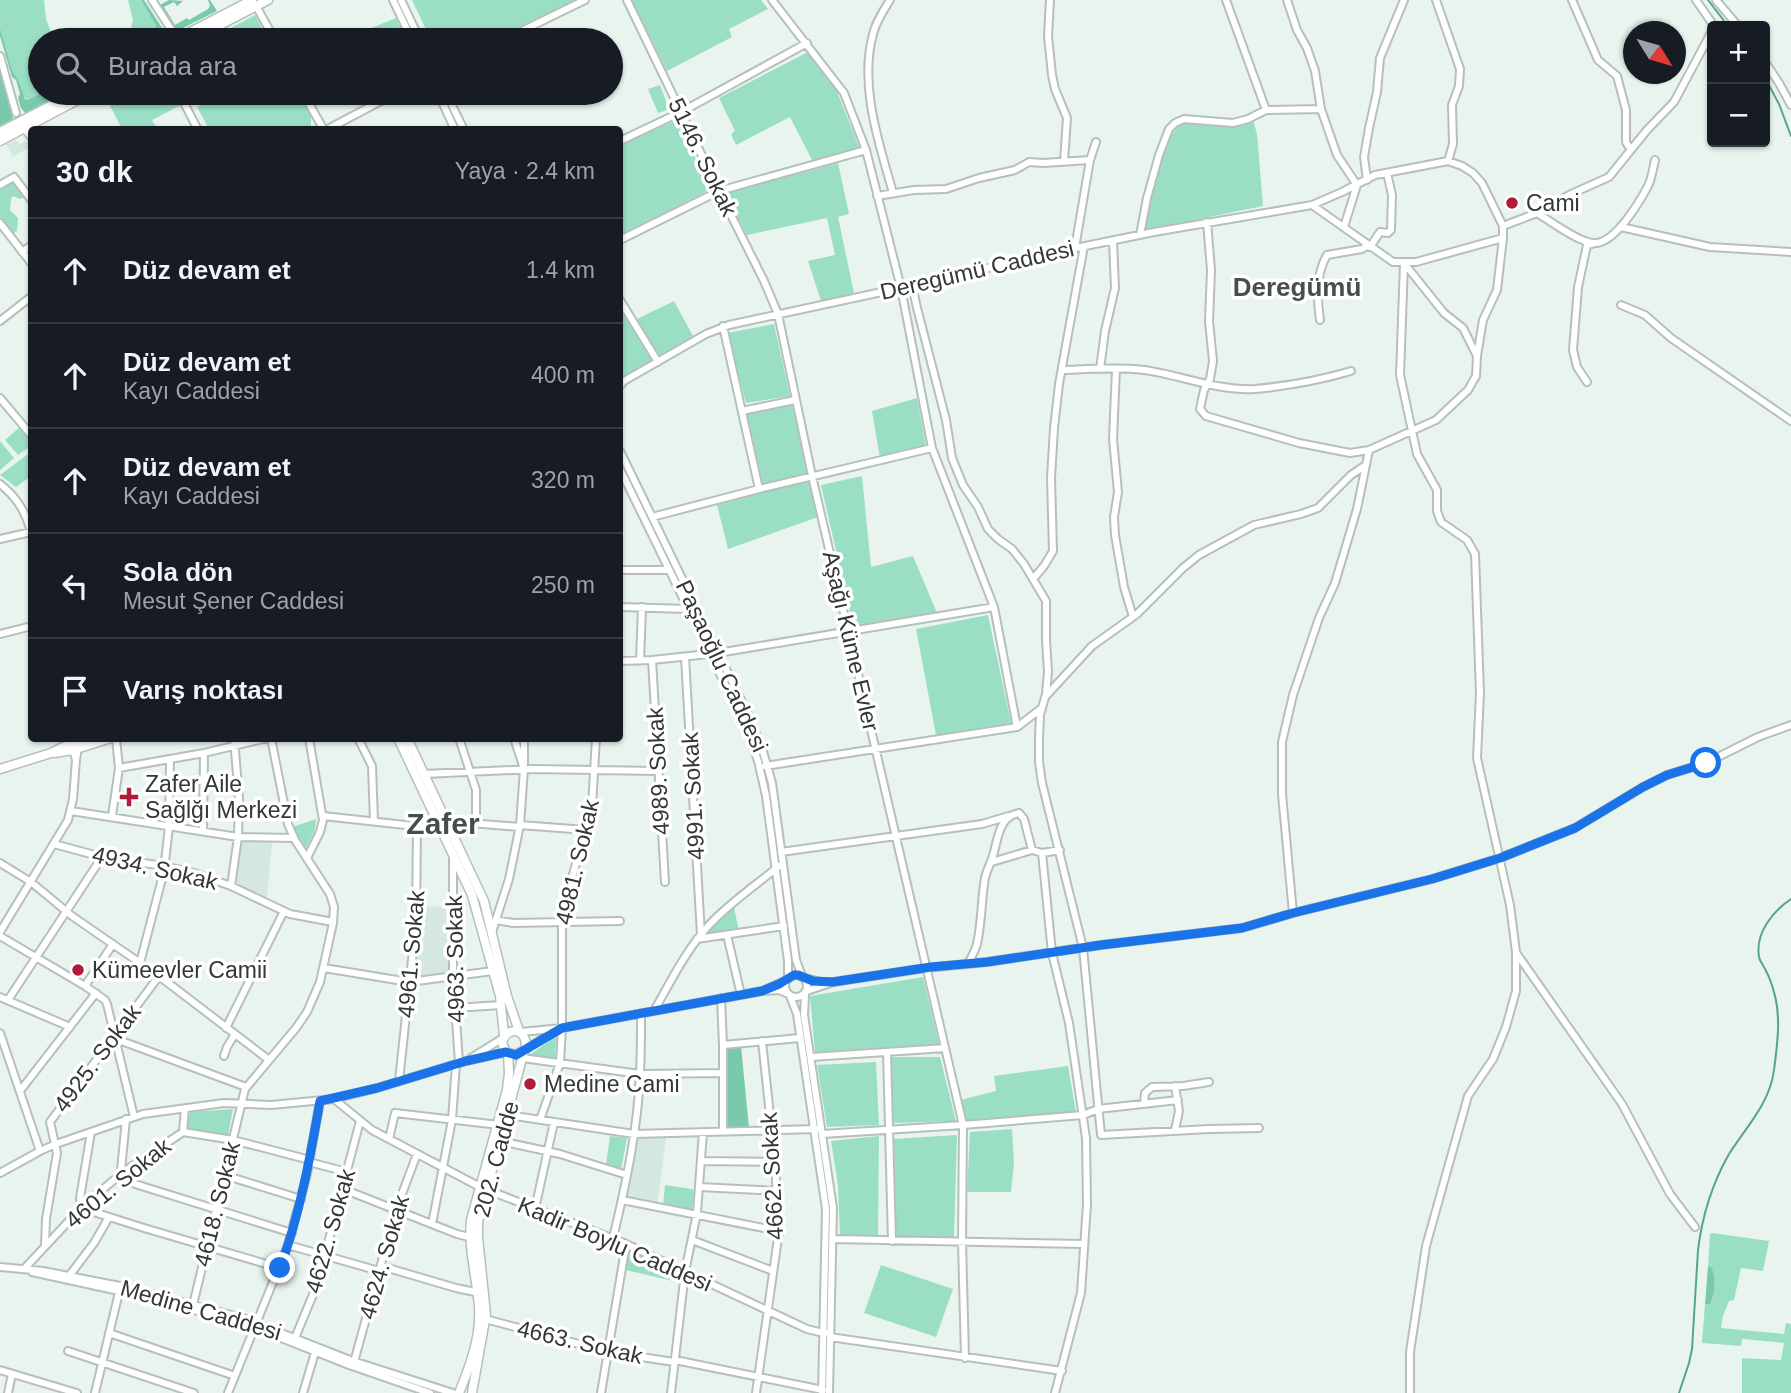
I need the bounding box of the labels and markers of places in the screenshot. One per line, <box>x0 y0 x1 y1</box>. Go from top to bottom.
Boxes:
place label: Cami <box>1526 190 1580 216</box>
marker: Cami <box>1504 195 1520 211</box>
place label: Zafer Aile Sağlğı Merkezi <box>145 771 297 823</box>
marker: Zafer Aile Sağlğı Merkezi <box>119 787 139 807</box>
place label: Kümeevler Camii <box>92 957 267 983</box>
marker: Kümeevler Camii <box>70 962 86 978</box>
place label: Medine Cami <box>544 1071 680 1097</box>
marker: Medine Cami <box>522 1076 538 1092</box>

